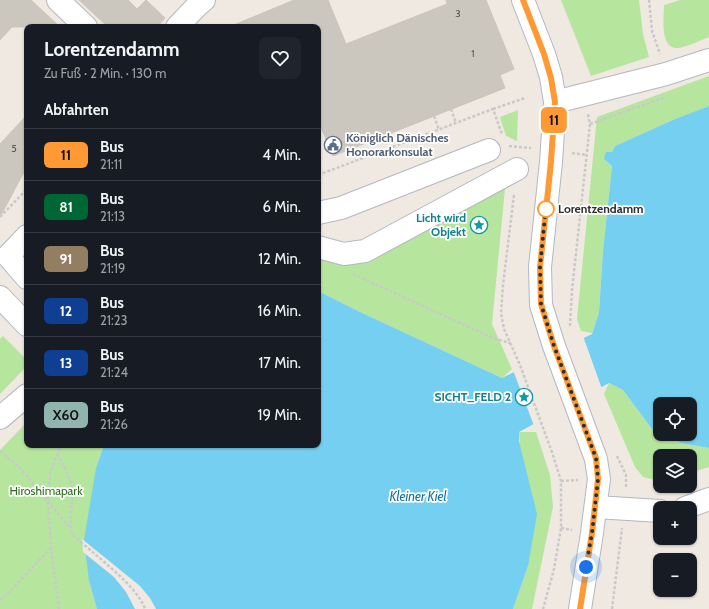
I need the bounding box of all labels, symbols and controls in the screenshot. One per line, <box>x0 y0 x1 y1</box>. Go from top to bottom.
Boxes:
house number: 3 <box>455 7 461 20</box>
button: heart <box>259 37 301 79</box>
text: Lorentzendamm <box>44 38 179 61</box>
house number: 1 <box>471 47 475 60</box>
text: Zu Fuß · 2 Min. · 130 m <box>44 65 167 81</box>
text: Abfahrten <box>44 101 109 119</box>
line badge: 11 <box>536 107 572 133</box>
text: 11 <box>549 111 559 129</box>
place label: Königlich Dänisches Honorarkonsulat <box>346 130 449 159</box>
public building icon: Königlich Dänisches Honorarkonsulat <box>323 135 343 155</box>
text: Bus <box>100 138 124 156</box>
house number: 5 <box>11 142 17 155</box>
text: 11 <box>61 146 71 164</box>
text: 4 Min. <box>262 146 301 164</box>
text: 21:11 <box>100 156 122 172</box>
text: Bus <box>100 190 124 208</box>
text: 81 <box>59 198 73 216</box>
text: 6 Min. <box>262 198 301 216</box>
marker: Lorentzendamm <box>537 200 555 218</box>
place label: Lorentzendamm <box>558 201 644 216</box>
text: 21:13 <box>100 208 125 224</box>
place label: Licht wird Objekt <box>416 210 466 239</box>
place icon: Licht wird Objekt <box>469 215 489 235</box>
text: Bus <box>100 242 124 260</box>
text: 91 <box>59 250 73 268</box>
text: 12 Min. <box>258 250 301 268</box>
text: 21:19 <box>100 260 125 276</box>
text: Bus <box>100 294 124 312</box>
text: 12 <box>60 302 72 320</box>
text: 16 Min. <box>258 302 301 320</box>
text: 21:23 <box>100 312 128 328</box>
text: Bus <box>100 346 124 364</box>
text: 13 <box>60 354 72 372</box>
text: 17 Min. <box>258 354 301 372</box>
text: 21:24 <box>100 364 128 380</box>
place icon: SICHT_FELD 2 <box>514 387 534 407</box>
place label: SICHT_FELD 2 <box>434 389 511 404</box>
map controls <box>653 397 697 597</box>
button: locate <box>653 397 697 441</box>
text: Bus <box>100 398 124 416</box>
text: X60 <box>53 406 79 424</box>
text: 19 Min. <box>258 406 301 424</box>
text: 21:26 <box>100 416 128 432</box>
button: layers <box>653 449 697 493</box>
park label: Hiroshimapark <box>9 483 83 498</box>
water label: Kleiner Kiel <box>389 488 447 504</box>
button: + <box>653 501 697 545</box>
button: − <box>653 553 697 597</box>
your location <box>576 557 596 577</box>

